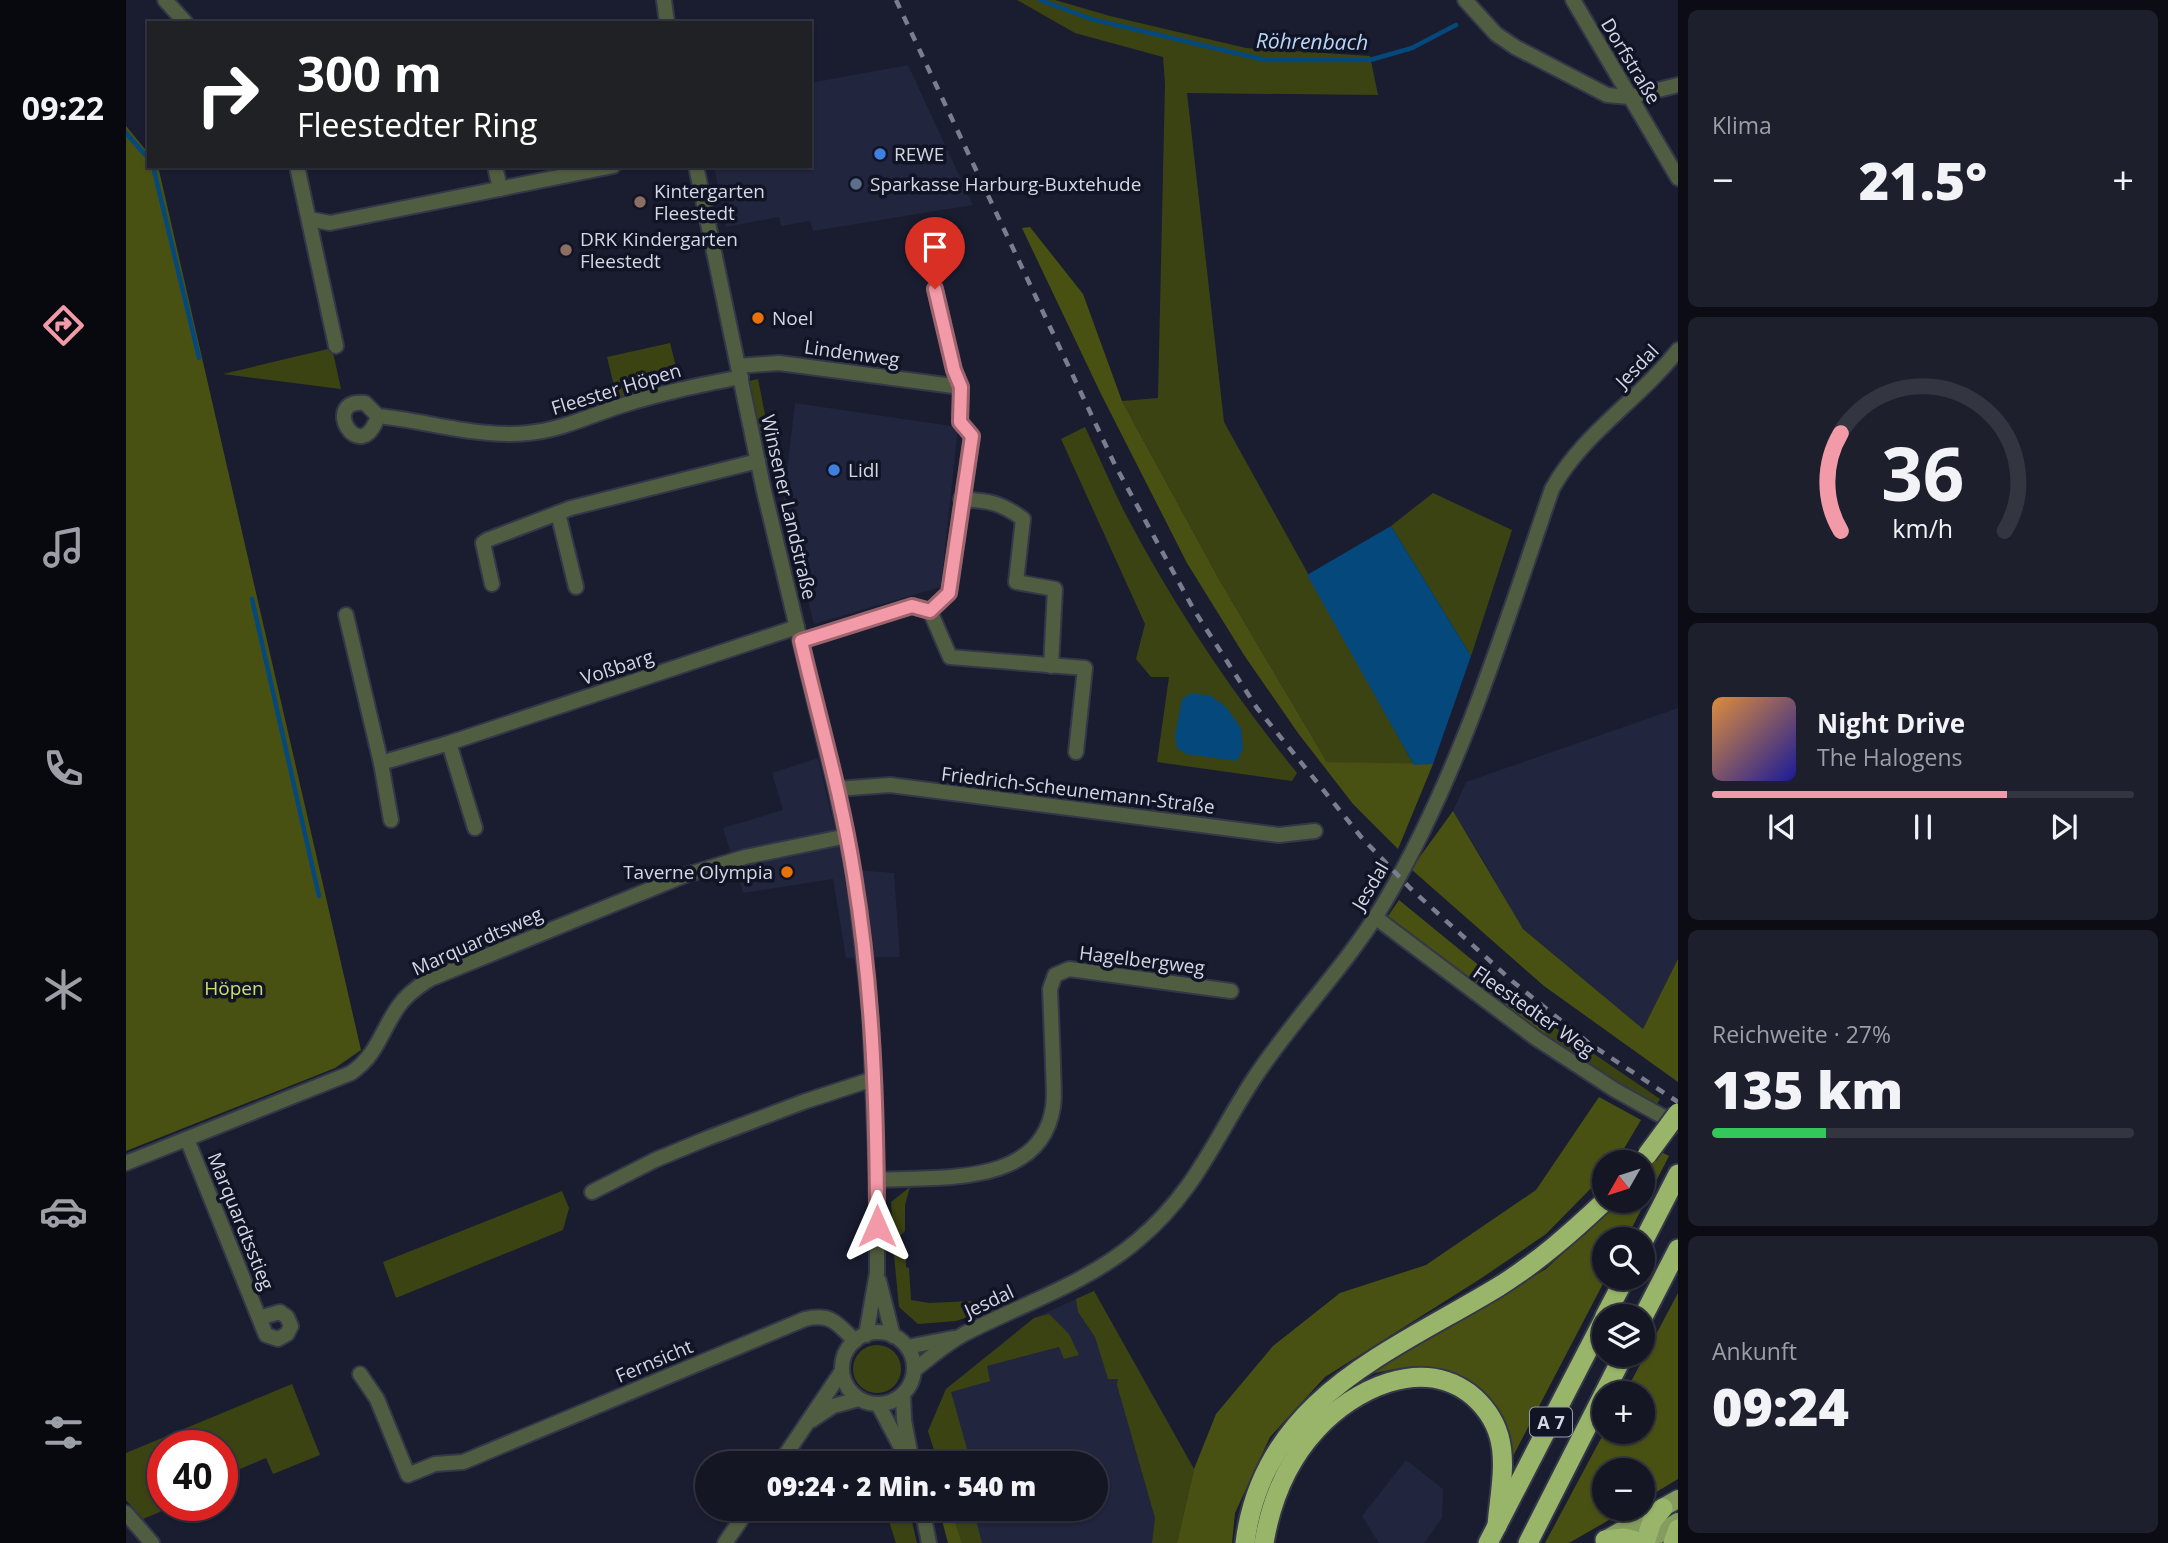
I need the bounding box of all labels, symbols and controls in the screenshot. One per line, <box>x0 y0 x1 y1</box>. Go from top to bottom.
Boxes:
street label: Dorfstraße <box>1595 13 1667 109</box>
water label: Röhrenbach <box>1256 26 1368 56</box>
text: 300 m <box>297 40 442 106</box>
icon: right <box>182 49 273 140</box>
text: 09:22 <box>22 86 104 129</box>
text: Fleestedter Ring <box>297 103 537 146</box>
text: Klima <box>1712 109 1772 141</box>
place label: REWE <box>894 141 944 167</box>
text: 21.5° <box>1859 144 1987 215</box>
marker: REWE <box>872 146 888 162</box>
text: − <box>1712 153 1734 205</box>
text: + <box>2112 153 2134 205</box>
place label: Sparkasse Harburg-Buxtehude <box>870 171 1141 197</box>
marker: Sparkasse Harburg-Buxtehude <box>848 176 864 192</box>
place label: Kintergarten Fleestedt <box>654 178 765 226</box>
marker: Kintergarten Fleestedt <box>632 194 648 210</box>
pin <box>905 217 965 289</box>
place label: DRK Kindergarten Fleestedt <box>580 226 738 274</box>
icon: arrive <box>916 228 954 266</box>
marker: DRK Kindergarten Fleestedt <box>558 242 574 258</box>
icon: directions <box>39 301 88 350</box>
place label: Noel <box>772 305 813 331</box>
marker: Noel <box>750 310 766 326</box>
street label: Lindenweg <box>803 333 901 373</box>
street label: Jesdal <box>1608 338 1664 395</box>
street label: Fleester Höpen <box>548 357 684 421</box>
street label: Winsener Landstraße <box>755 412 823 602</box>
text: 36 <box>1881 423 1965 522</box>
place label: Lidl <box>848 457 879 483</box>
marker: Lidl <box>826 462 842 478</box>
text: km/h <box>1893 511 1953 545</box>
icon: music <box>39 523 88 572</box>
street label: Voßbarg <box>577 643 657 691</box>
text: Night Drive <box>1817 705 1965 741</box>
text: The Halogens <box>1817 741 1963 773</box>
icon: phone <box>39 744 88 793</box>
street label: Friedrich-Scheunemann-Straße <box>940 760 1216 820</box>
icon: previous <box>1763 808 1801 846</box>
icon: pause <box>1904 808 1942 846</box>
icon: next <box>2045 808 2083 846</box>
street label: Jesdal <box>1344 857 1394 917</box>
place label: Taverne Olympia <box>623 859 773 885</box>
marker: Taverne Olympia <box>779 864 795 880</box>
street label: Marquardtsweg <box>408 901 546 981</box>
street label: Hagelbergweg <box>1078 939 1206 981</box>
street label: Fleestedter Weg <box>1468 959 1600 1063</box>
icon: climate <box>39 965 88 1014</box>
park label: Höpen <box>204 975 264 1001</box>
text: Reichweite · 27% <box>1712 1018 1891 1050</box>
text: 135 km <box>1712 1053 1903 1124</box>
street label: Marquardtsstieg <box>202 1148 280 1294</box>
north arrow <box>1592 1150 1656 1213</box>
map controls <box>1592 1150 1655 1521</box>
icon: car <box>39 1187 88 1236</box>
position arrow <box>840 1189 914 1263</box>
button: search <box>1592 1227 1655 1290</box>
street label: Jesdal <box>958 1278 1018 1325</box>
button: layers <box>1592 1304 1655 1367</box>
street label: Fernsicht <box>612 1333 697 1389</box>
text: Ankunft <box>1712 1335 1797 1367</box>
text: 09:24 <box>1712 1370 1849 1441</box>
button: + <box>1592 1381 1655 1444</box>
icon: filters <box>39 1408 88 1457</box>
road number: A 7 <box>1530 1408 1572 1436</box>
speed limit sign: 40 <box>147 1430 238 1521</box>
button: − <box>1592 1458 1655 1521</box>
text: 09:24 · 2 Min. · 540 m <box>767 1468 1036 1504</box>

